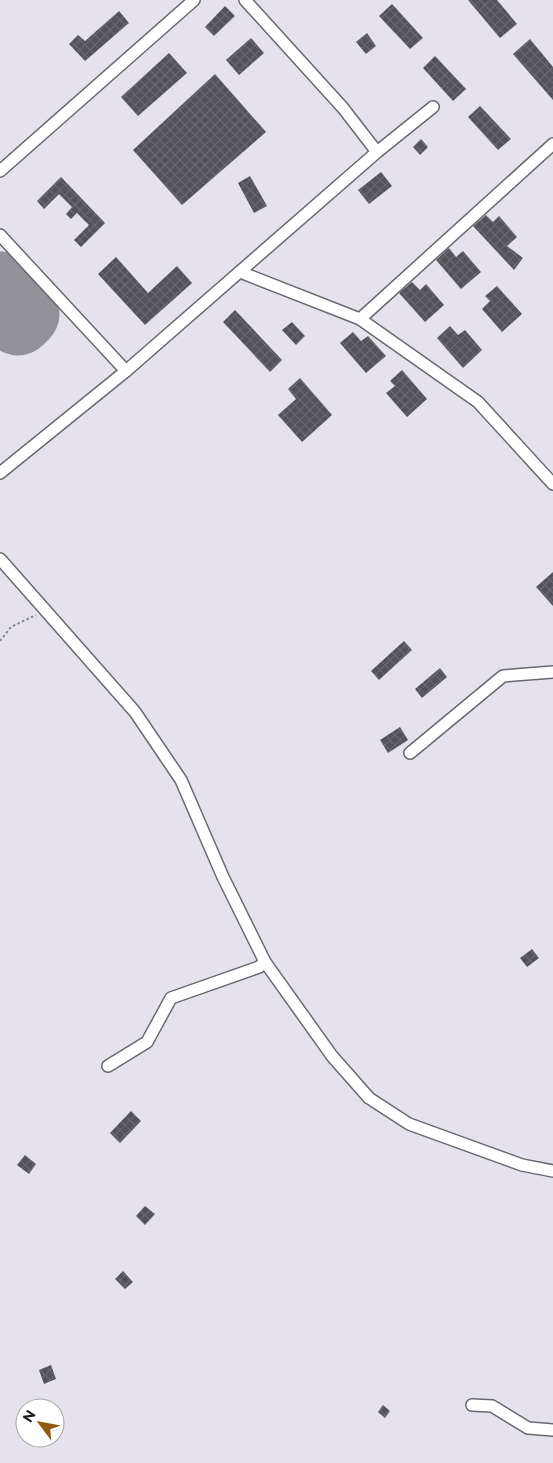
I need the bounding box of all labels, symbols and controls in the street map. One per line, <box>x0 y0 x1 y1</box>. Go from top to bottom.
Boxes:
north arrow <box>15 1398 65 1448</box>
text: N <box>18 1407 40 1426</box>

